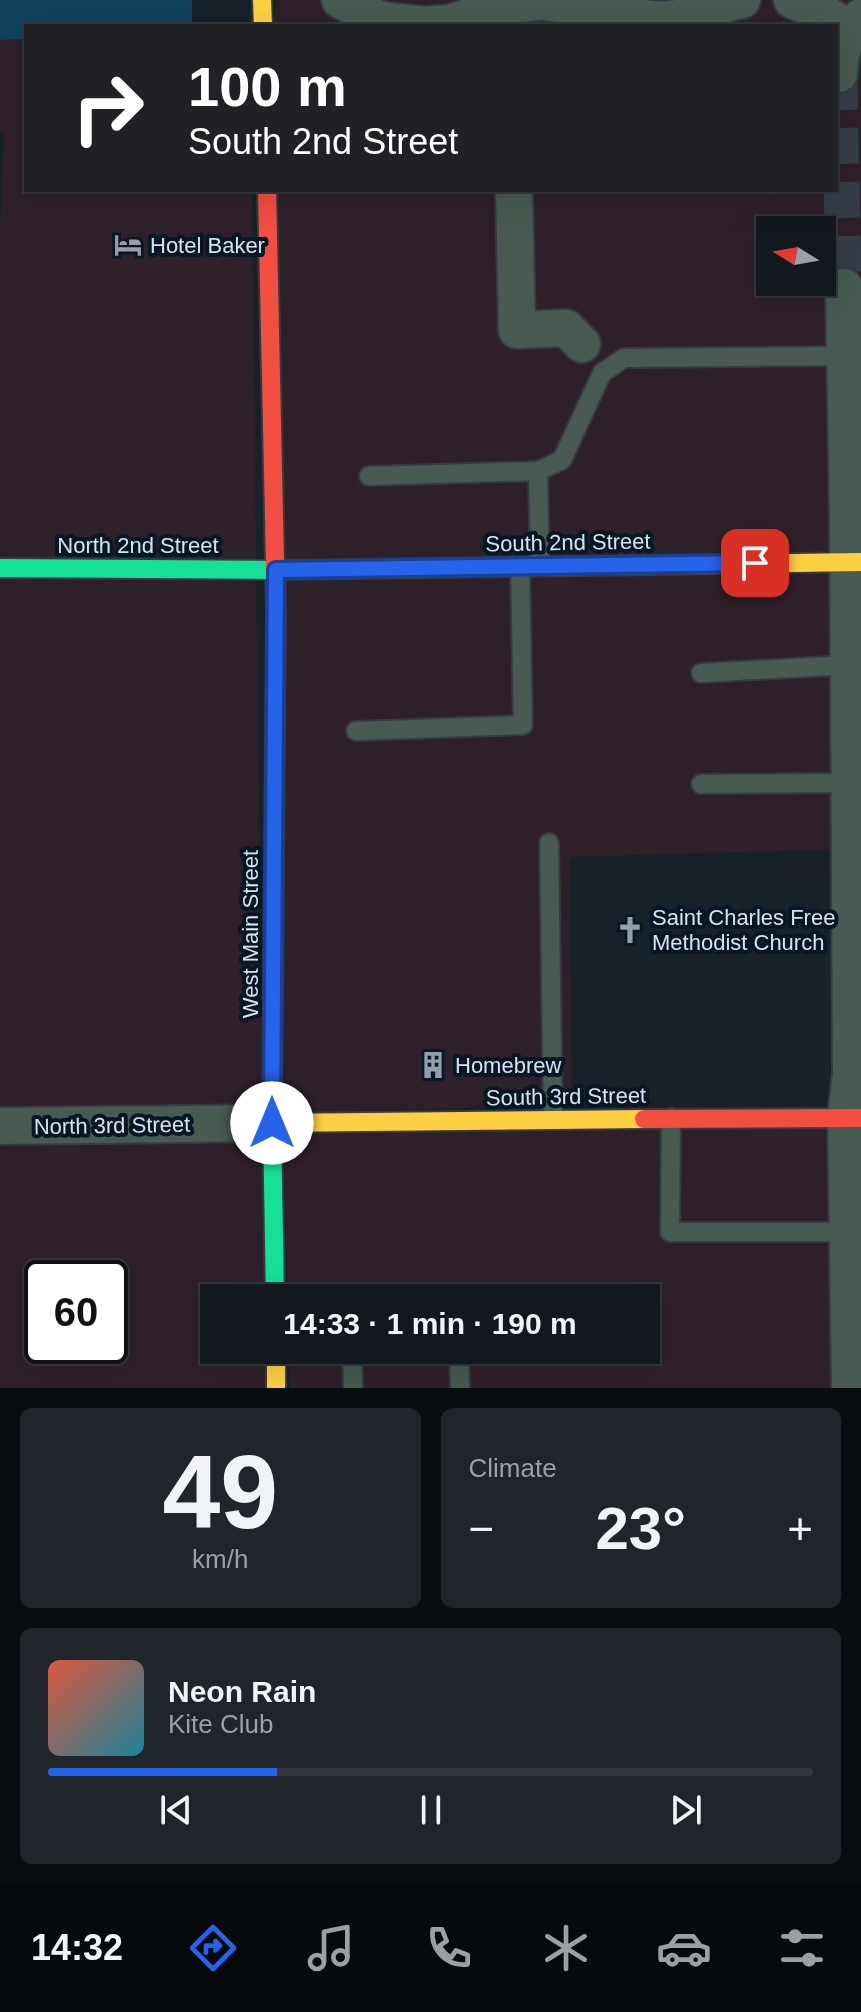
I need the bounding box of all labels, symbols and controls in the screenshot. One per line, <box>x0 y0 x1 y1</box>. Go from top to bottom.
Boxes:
text: 100 m <box>188 55 347 118</box>
icon: right <box>56 56 160 160</box>
text: South 2nd Street <box>188 121 458 162</box>
north arrow <box>756 216 836 296</box>
map controls <box>756 216 836 296</box>
hotel icon: Hotel Baker <box>113 230 143 260</box>
place label: Hotel Baker <box>150 233 265 258</box>
street label: South 2nd Street <box>485 529 651 556</box>
pin <box>721 529 789 597</box>
street label: North 2nd Street <box>57 533 219 558</box>
icon: arrive <box>733 541 777 585</box>
street label: West Main Street <box>238 850 263 1018</box>
place label: Saint Charles Free Methodist Church <box>652 905 835 955</box>
church icon: Saint Charles Free Methodist Church <box>615 915 645 945</box>
building icon: Homebrew <box>418 1050 448 1080</box>
place label: Homebrew <box>455 1053 561 1078</box>
position arrow <box>230 1081 314 1165</box>
street label: South 3rd Street <box>486 1083 646 1110</box>
street label: North 3rd Street <box>34 1112 190 1139</box>
speed limit sign: 60 <box>24 1260 128 1364</box>
text: 14:33 · 1 min · 190 m <box>283 1307 577 1340</box>
text: 49 <box>162 1434 278 1550</box>
text: Climate <box>469 1453 557 1483</box>
text: 23° <box>595 1495 686 1562</box>
text: − <box>469 1504 494 1553</box>
text: + <box>787 1504 813 1553</box>
text: km/h <box>192 1544 248 1574</box>
text: Neon Rain <box>168 1675 316 1708</box>
text: Kite Club <box>168 1709 274 1739</box>
icon: previous <box>154 1788 198 1832</box>
icon: pause <box>409 1788 453 1832</box>
icon: next <box>664 1788 708 1832</box>
icon: directions <box>185 1920 241 1976</box>
icon: music <box>303 1920 359 1976</box>
icon: phone <box>421 1920 477 1976</box>
icon: climate <box>538 1920 594 1976</box>
icon: car <box>656 1920 712 1976</box>
icon: filters <box>774 1920 830 1976</box>
text: 14:32 <box>31 1927 123 1968</box>

